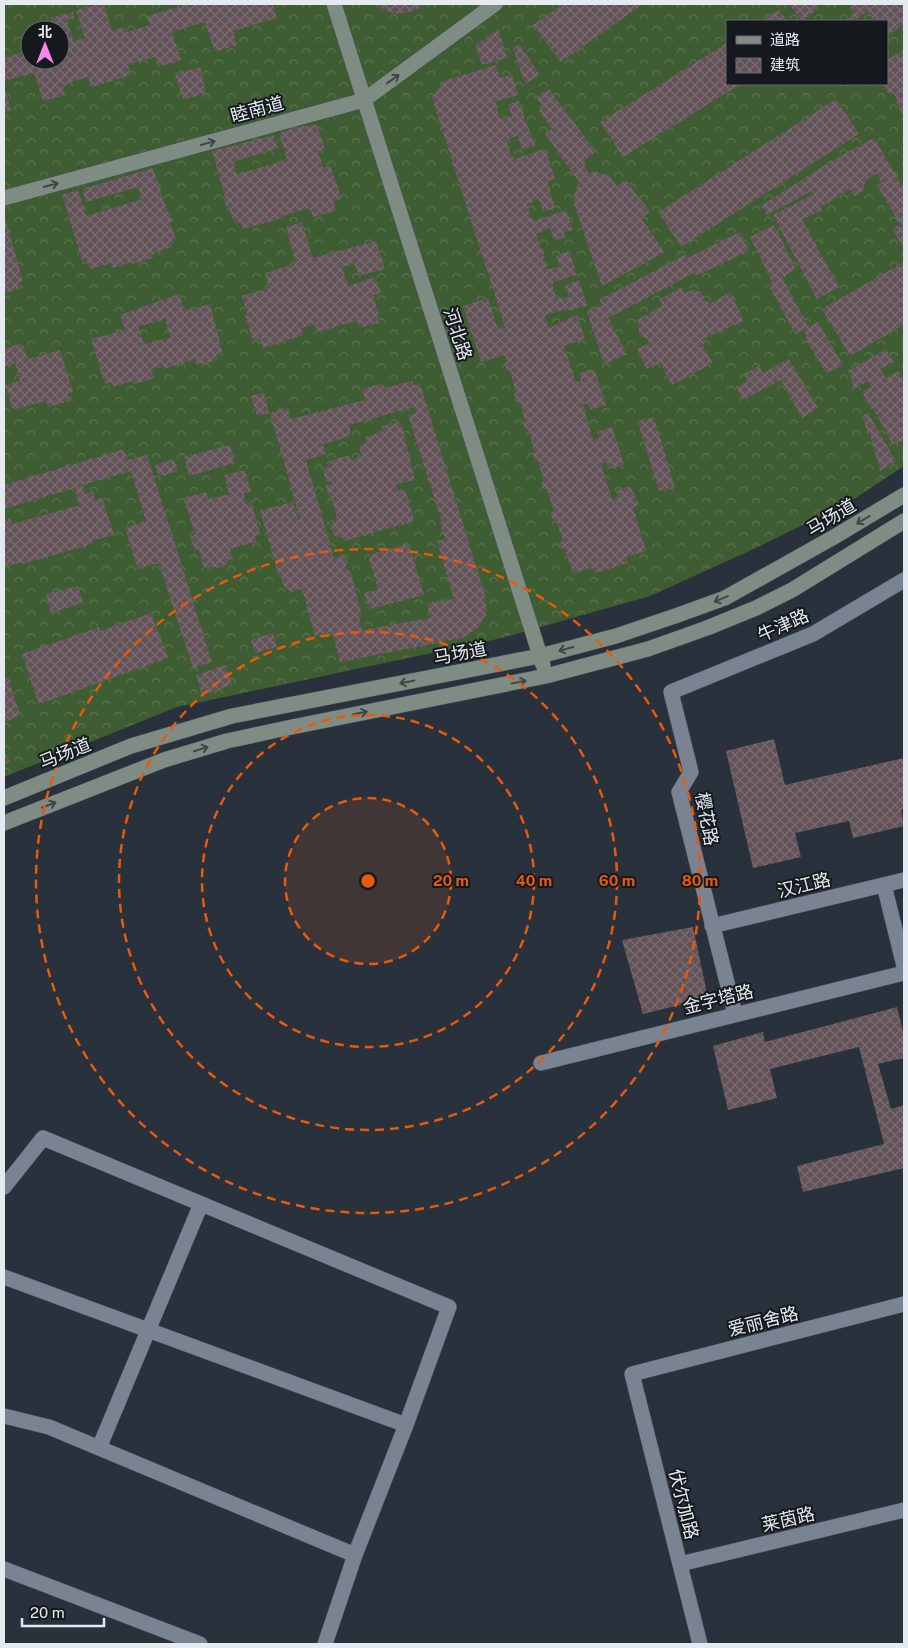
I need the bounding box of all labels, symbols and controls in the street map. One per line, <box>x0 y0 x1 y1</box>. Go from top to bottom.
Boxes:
north arrow <box>20 20 70 70</box>
legend <box>726 20 888 85</box>
text: 北 <box>38 24 52 40</box>
text: 道路 <box>770 31 800 48</box>
text: 建筑 <box>770 56 800 73</box>
one-way arrow <box>385 74 399 84</box>
street label: 睦南道 <box>228 92 286 126</box>
one-way arrow <box>199 137 215 147</box>
one-way arrow <box>42 180 58 190</box>
street label: 河北路 <box>440 305 476 363</box>
street label: 马场道 <box>802 494 860 540</box>
one-way arrow <box>856 515 870 525</box>
one-way arrow <box>714 595 729 605</box>
street label: 牛津路 <box>754 604 812 646</box>
street label: 马场道 <box>431 638 489 668</box>
one-way arrow <box>559 645 575 655</box>
one-way arrow <box>511 676 527 686</box>
one-way arrow <box>400 678 416 687</box>
one-way arrow <box>351 708 367 717</box>
street label: 马场道 <box>36 733 94 773</box>
one-way arrow <box>193 744 209 754</box>
street label: 樱花路 <box>692 790 722 848</box>
one-way arrow <box>41 800 56 810</box>
street label: 汉江路 <box>775 868 833 902</box>
centre of rings <box>359 872 377 890</box>
text: 20 m <box>433 872 469 889</box>
text: 40 m <box>516 872 552 889</box>
text: 60 m <box>599 872 635 889</box>
text: 80 m <box>682 872 718 889</box>
street label: 金字塔路 <box>681 980 755 1018</box>
street label: 爱丽舍路 <box>726 1302 800 1340</box>
street label: 伏尔加路 <box>665 1467 703 1541</box>
street label: 莱茵路 <box>759 1503 817 1535</box>
scale bar <box>22 1596 105 1628</box>
text: 20 m <box>30 1604 65 1621</box>

